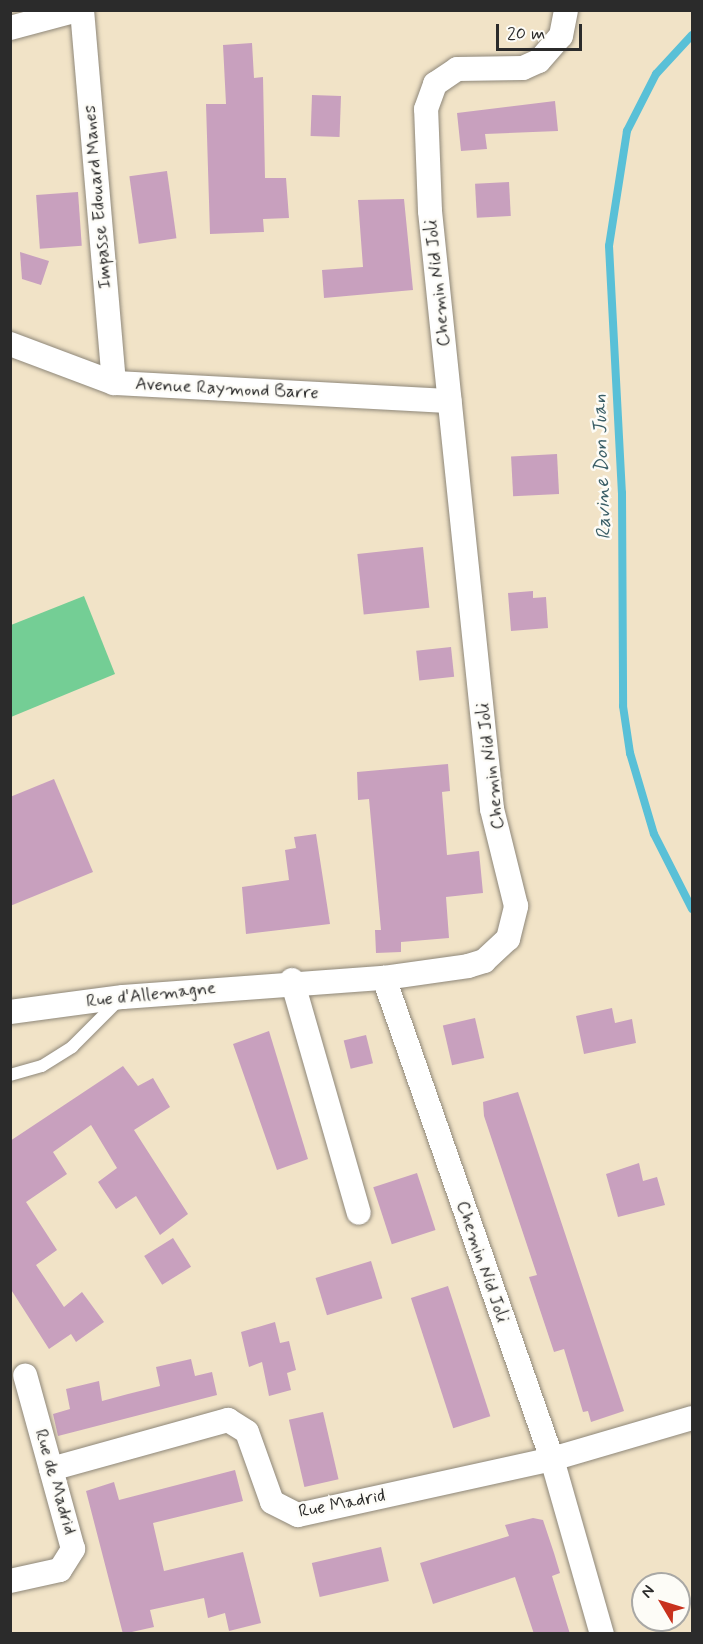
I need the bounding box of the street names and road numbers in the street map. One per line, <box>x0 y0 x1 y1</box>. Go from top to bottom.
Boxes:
street label: Impasse Edouard Manes <box>79 104 117 290</box>
street label: Chemin Nid Joli <box>421 219 455 347</box>
street label: Avenue Raymond Barre <box>134 373 320 405</box>
street label: Chemin Nid Joli <box>473 702 509 830</box>
street label: Rue d'Allemagne <box>85 977 217 1013</box>
street label: Chemin Nid Joli <box>451 1199 513 1325</box>
street label: Rue de Madrid <box>30 1427 80 1537</box>
street label: Rue Madrid <box>297 1485 387 1523</box>

